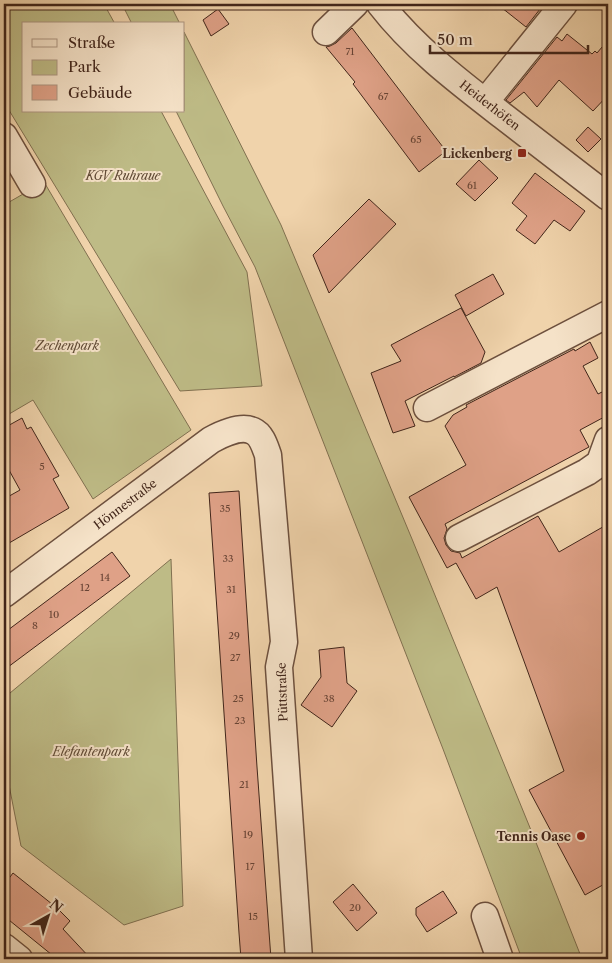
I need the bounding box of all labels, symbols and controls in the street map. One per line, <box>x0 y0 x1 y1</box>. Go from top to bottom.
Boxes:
legend <box>22 22 185 112</box>
scale bar <box>430 22 587 54</box>
text: 50 m <box>437 30 473 49</box>
text: Straße <box>68 33 115 52</box>
house number: 71 <box>345 45 355 58</box>
text: Park <box>68 57 102 76</box>
street label: Heiderhöfen <box>457 77 524 134</box>
text: Gebäude <box>68 83 132 102</box>
house number: 67 <box>378 90 388 103</box>
house number: 65 <box>410 133 422 146</box>
place label: Lickenberg <box>442 146 513 161</box>
marker: Lickenberg <box>516 147 528 159</box>
park label: KGV Ruhraue <box>85 168 162 183</box>
house number: 61 <box>467 179 478 192</box>
park label: Zechenpark <box>34 338 100 353</box>
house number: 5 <box>39 460 45 473</box>
street label: Hönnestraße <box>91 475 160 533</box>
house number: 35 <box>220 502 230 515</box>
house number: 33 <box>222 552 234 565</box>
house number: 14 <box>100 571 110 584</box>
house number: 12 <box>80 581 90 594</box>
house number: 31 <box>226 583 237 596</box>
house number: 10 <box>49 608 59 621</box>
house number: 8 <box>32 619 38 632</box>
house number: 29 <box>228 629 240 642</box>
house number: 27 <box>230 651 240 664</box>
street label: Püttstraße <box>273 662 291 722</box>
house number: 25 <box>232 692 244 705</box>
house number: 38 <box>323 692 335 705</box>
house number: 23 <box>234 714 246 727</box>
park label: Elefantenpark <box>51 744 130 759</box>
house number: 21 <box>239 778 250 791</box>
house number: 19 <box>243 828 253 841</box>
place label: Tennis Oase <box>496 829 571 844</box>
marker: Tennis Oase <box>575 830 587 842</box>
house number: 17 <box>245 860 255 873</box>
north arrow <box>22 890 72 940</box>
text: N <box>46 895 67 917</box>
house number: 20 <box>349 901 361 914</box>
house number: 15 <box>248 910 258 923</box>

